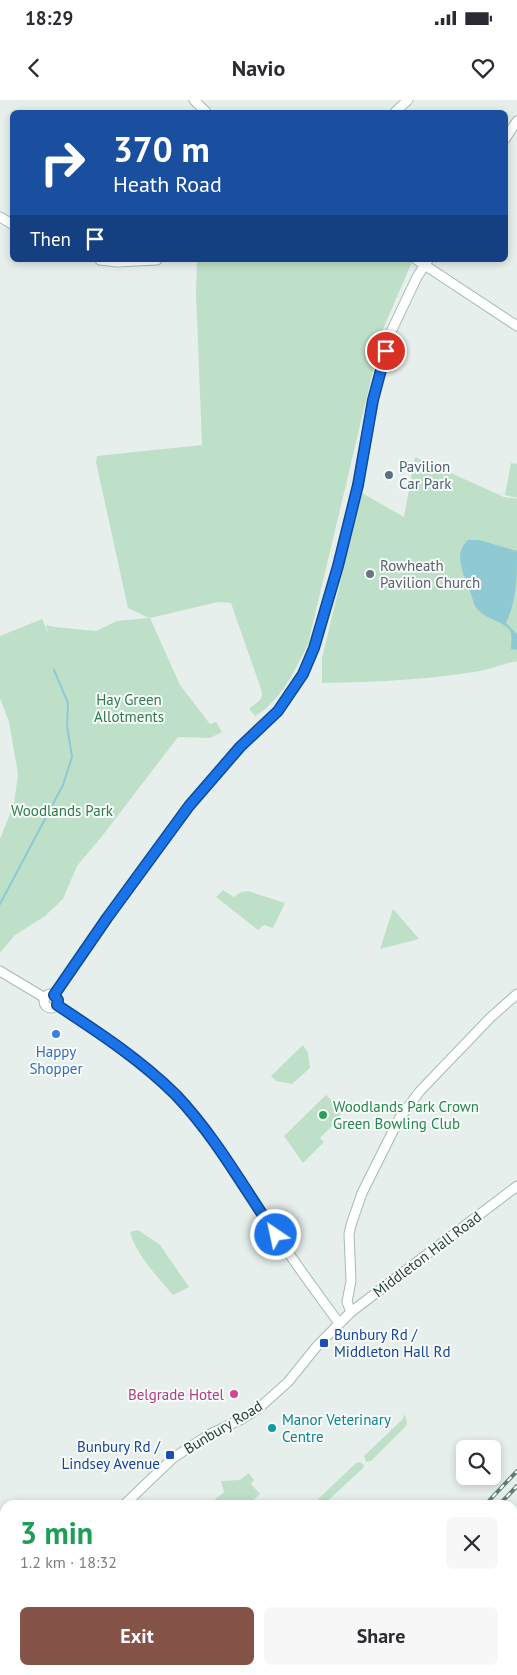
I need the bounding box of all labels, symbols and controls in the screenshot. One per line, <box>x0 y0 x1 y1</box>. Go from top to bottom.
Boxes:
text: 18:29 <box>25 6 73 30</box>
icon: back <box>20 54 48 82</box>
text: Navio <box>232 54 285 82</box>
icon: heart <box>469 54 497 82</box>
text: 370 m <box>113 126 210 172</box>
icon: right <box>30 130 95 195</box>
text: Heath Road <box>113 170 222 198</box>
icon: arrive <box>81 225 109 253</box>
text: Then <box>30 227 71 251</box>
pin <box>365 330 407 372</box>
icon: arrive <box>372 337 400 365</box>
place label: Pavilion Car Park <box>399 457 452 493</box>
marker: Pavilion Car Park <box>383 469 395 481</box>
place label: Rowheath Pavilion Church <box>380 556 480 592</box>
marker: Rowheath Pavilion Church <box>364 568 376 580</box>
park label: Hay Green Allotments <box>94 690 164 726</box>
park label: Woodlands Park <box>11 801 114 820</box>
marker: Happy Shopper <box>50 1028 62 1040</box>
place label: Happy Shopper <box>29 1042 83 1078</box>
place label: Woodlands Park Crown Green Bowling Club <box>333 1097 479 1133</box>
marker: Woodlands Park Crown Green Bowling Club <box>317 1109 329 1121</box>
street label: Middleton Hall Road <box>369 1207 485 1301</box>
position arrow <box>249 1208 301 1260</box>
place label: Bunbury Rd / Middleton Hall Rd <box>334 1325 450 1361</box>
marker: Bunbury Rd / Middleton Hall Rd <box>318 1337 330 1349</box>
place label: Belgrade Hotel <box>128 1385 225 1404</box>
marker: Belgrade Hotel <box>228 1388 240 1400</box>
street label: Bunbury Road <box>180 1396 266 1458</box>
place label: Manor Veterinary Centre <box>282 1410 391 1446</box>
marker: Manor Veterinary Centre <box>266 1422 278 1434</box>
place label: Bunbury Rd / Lindsey Avenue <box>62 1437 161 1473</box>
map controls <box>456 1440 501 1485</box>
button: search <box>456 1440 501 1485</box>
marker: Bunbury Rd / Lindsey Avenue <box>164 1449 176 1461</box>
text: 3 min <box>20 1513 93 1552</box>
button: close <box>446 1517 498 1569</box>
text: 1.2 km · 18:32 <box>20 1552 117 1572</box>
button: Exit <box>20 1607 254 1665</box>
button: Share <box>264 1607 498 1665</box>

